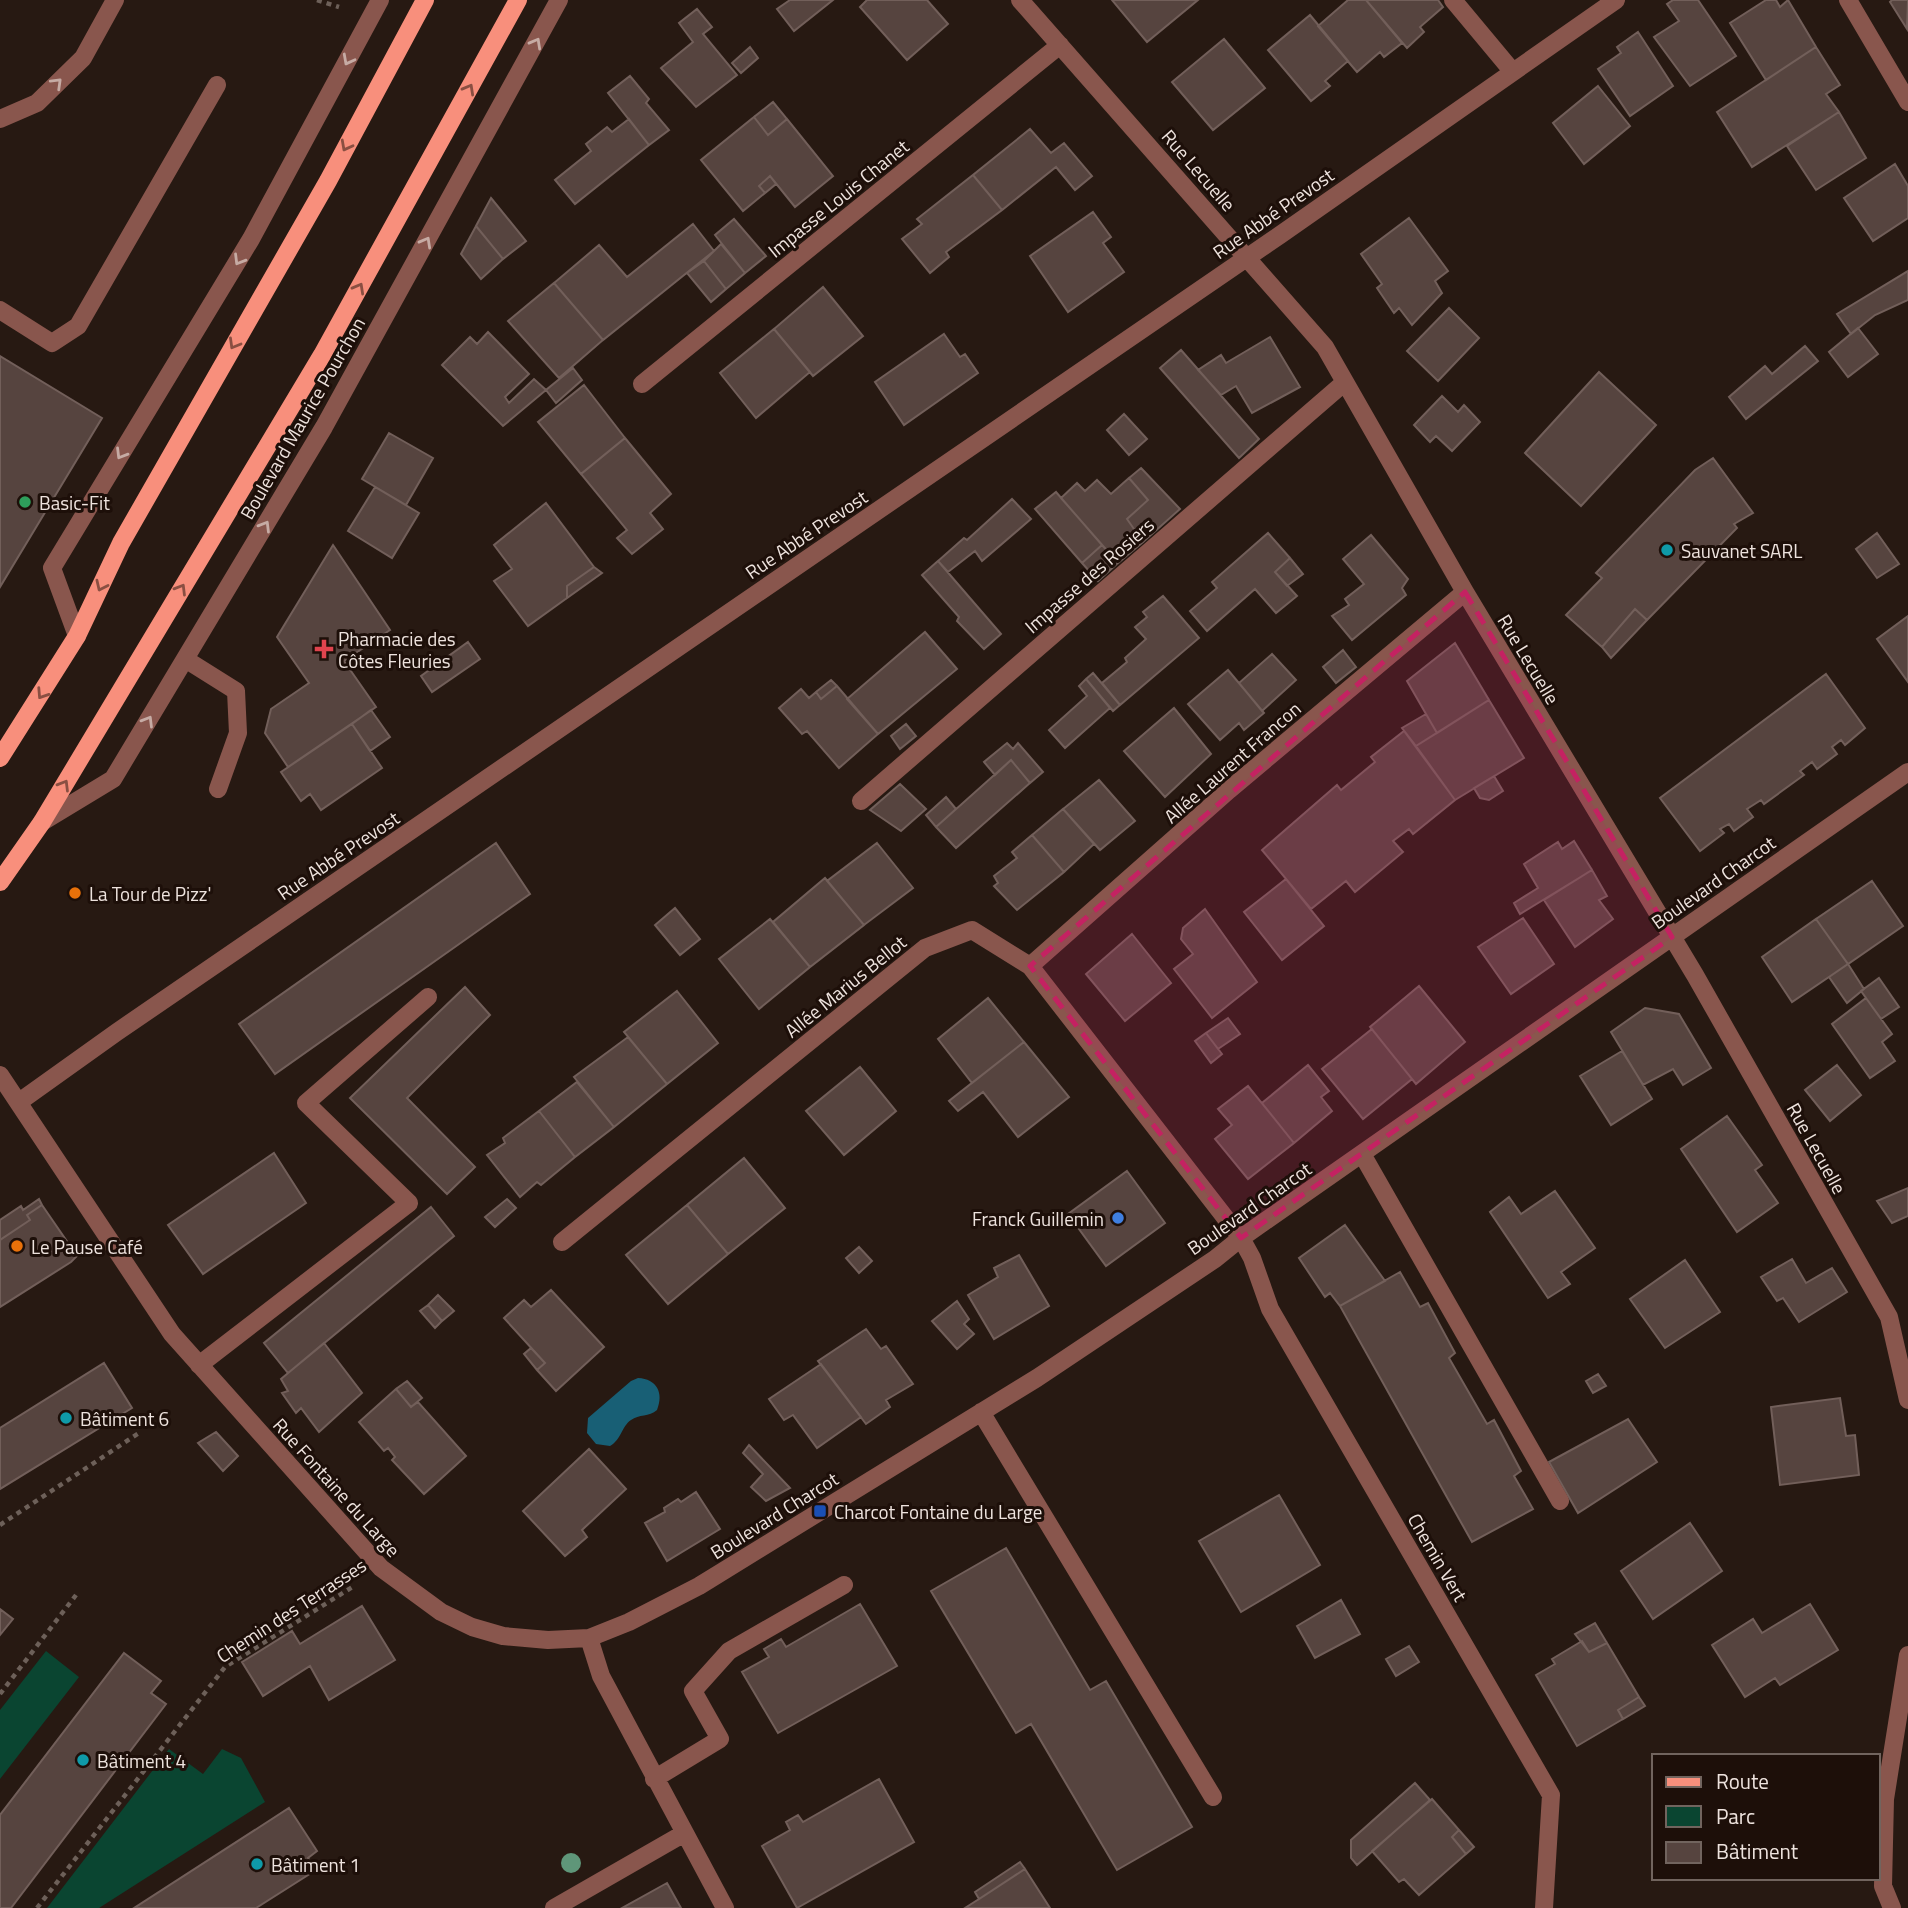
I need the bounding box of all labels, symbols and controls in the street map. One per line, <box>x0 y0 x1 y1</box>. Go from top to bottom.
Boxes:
one-way arrow <box>527 38 541 51</box>
one-way arrow <box>342 53 356 65</box>
one-way arrow <box>49 79 62 92</box>
one-way arrow <box>461 84 474 96</box>
street label: Rue Lecuelle <box>1155 123 1243 217</box>
street label: Impasse Louis Chanet <box>761 132 915 264</box>
one-way arrow <box>341 139 355 152</box>
street label: Rue Abbé Prevost <box>1206 160 1340 266</box>
one-way arrow <box>418 237 431 250</box>
one-way arrow <box>234 252 247 265</box>
one-way arrow <box>351 283 364 295</box>
street label: Boulevard Maurice Pourchon <box>232 311 372 525</box>
one-way arrow <box>229 337 242 350</box>
one-way arrow <box>116 447 129 460</box>
street label: Rue Abbé Prevost <box>739 482 873 586</box>
place label: Basic-Fit <box>39 488 110 517</box>
marker: Basic-Fit <box>17 494 33 510</box>
street label: Impasse des Rosiers <box>1018 510 1160 640</box>
one-way arrow <box>257 520 270 533</box>
place label: Sauvanet SARL <box>1681 536 1802 565</box>
marker: Sauvanet SARL <box>1659 542 1675 558</box>
one-way arrow <box>95 579 109 591</box>
one-way arrow <box>173 584 186 597</box>
street label: Rue Lecuelle <box>1491 608 1567 710</box>
place label: Pharmacie des Côtes Fleuries <box>338 624 456 675</box>
marker: Pharmacie des Côtes Fleuries <box>316 641 332 657</box>
one-way arrow <box>37 686 50 699</box>
street label: Allée Laurent Francon <box>1157 694 1307 830</box>
one-way arrow <box>140 715 153 728</box>
one-way arrow <box>56 779 69 792</box>
street label: Rue Abbé Prevost <box>271 803 405 907</box>
street label: Boulevard Charcot <box>1645 828 1781 936</box>
place label: La Tour de Pizz' <box>89 879 211 908</box>
marker: La Tour de Pizz' <box>67 885 83 901</box>
street label: Allée Marius Bellot <box>778 927 912 1044</box>
street label: Rue Lecuelle <box>1780 1097 1854 1199</box>
street label: Boulevard Charcot <box>1181 1154 1317 1262</box>
place label: Franck Guillemin <box>972 1204 1104 1233</box>
marker: Franck Guillemin <box>1110 1210 1126 1226</box>
place label: Le Pause Café <box>31 1232 143 1261</box>
marker: Le Pause Café <box>9 1238 25 1254</box>
place label: Bâtiment 6 <box>80 1404 169 1433</box>
marker: Bâtiment 6 <box>58 1410 74 1426</box>
street label: Rue Fontaine du Large <box>267 1411 407 1563</box>
street label: Boulevard Charcot <box>704 1464 844 1566</box>
place label: Charcot Fontaine du Large <box>834 1497 1042 1526</box>
marker: Charcot Fontaine du Large <box>812 1503 828 1519</box>
street label: Chemin Vert <box>1401 1507 1475 1607</box>
street label: Chemin des Terrasses <box>210 1550 372 1670</box>
place label: Bâtiment 4 <box>97 1746 186 1775</box>
marker: Bâtiment 4 <box>75 1752 91 1768</box>
legend <box>1652 1754 1880 1880</box>
text: Route <box>1716 1765 1769 1797</box>
text: Parc <box>1716 1800 1755 1832</box>
text: Bâtiment <box>1716 1835 1799 1867</box>
place label: Bâtiment 1 <box>271 1850 360 1879</box>
marker: Bâtiment 1 <box>249 1856 265 1872</box>

